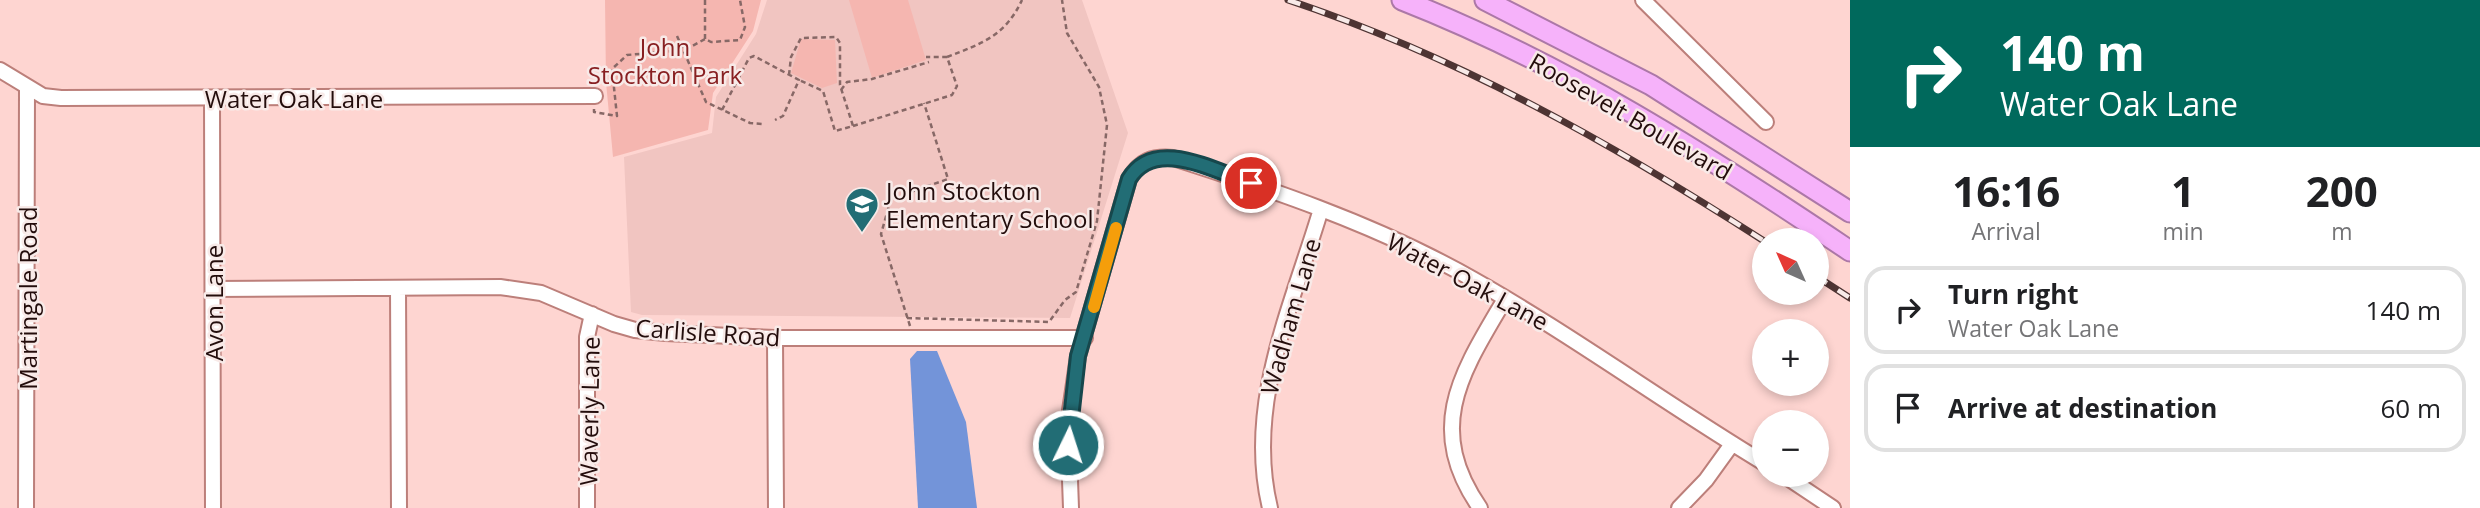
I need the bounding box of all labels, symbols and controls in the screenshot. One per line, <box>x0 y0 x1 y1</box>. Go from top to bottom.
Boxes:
text: 140 m <box>2000 19 2145 85</box>
icon: right <box>1885 28 1976 119</box>
park label: John Stockton Park <box>588 30 743 91</box>
street label: Roosevelt Boulevard <box>1524 44 1738 188</box>
street label: Water Oak Lane <box>205 82 383 115</box>
text: Water Oak Lane <box>2000 82 2238 125</box>
pin <box>1221 153 1281 213</box>
text: 16:16 <box>1952 162 2060 219</box>
text: 1 <box>2171 162 2195 219</box>
text: 200 <box>2306 162 2378 219</box>
icon: arrive <box>1232 164 1270 202</box>
place label: John Stockton Elementary School <box>884 174 1094 235</box>
school or university icon: John Stockton Elementary School <box>843 185 881 234</box>
street label: Martingale Road <box>11 206 44 390</box>
text: Arrival <box>1972 215 2041 247</box>
text: min <box>2162 215 2204 247</box>
text: m <box>2331 215 2352 247</box>
street label: Water Oak Lane <box>1381 225 1555 337</box>
north arrow <box>1752 228 1829 304</box>
map controls <box>1752 228 1829 487</box>
street label: Wadham Lane <box>1252 234 1328 398</box>
street label: Avon Lane <box>197 245 230 361</box>
text: Turn right <box>1948 276 2079 312</box>
icon: right <box>1889 291 1927 329</box>
text: 140 m <box>2366 292 2441 328</box>
street label: Carlisle Road <box>635 310 781 354</box>
text: Water Oak Lane <box>1948 312 2119 344</box>
button: + <box>1752 319 1829 396</box>
street label: Waverly Lane <box>571 336 607 486</box>
icon: arrive <box>1889 389 1927 427</box>
text: Arrive at destination <box>1948 390 2217 426</box>
text: 60 m <box>2380 390 2441 426</box>
position arrow <box>1031 408 1105 482</box>
button: − <box>1752 410 1829 487</box>

